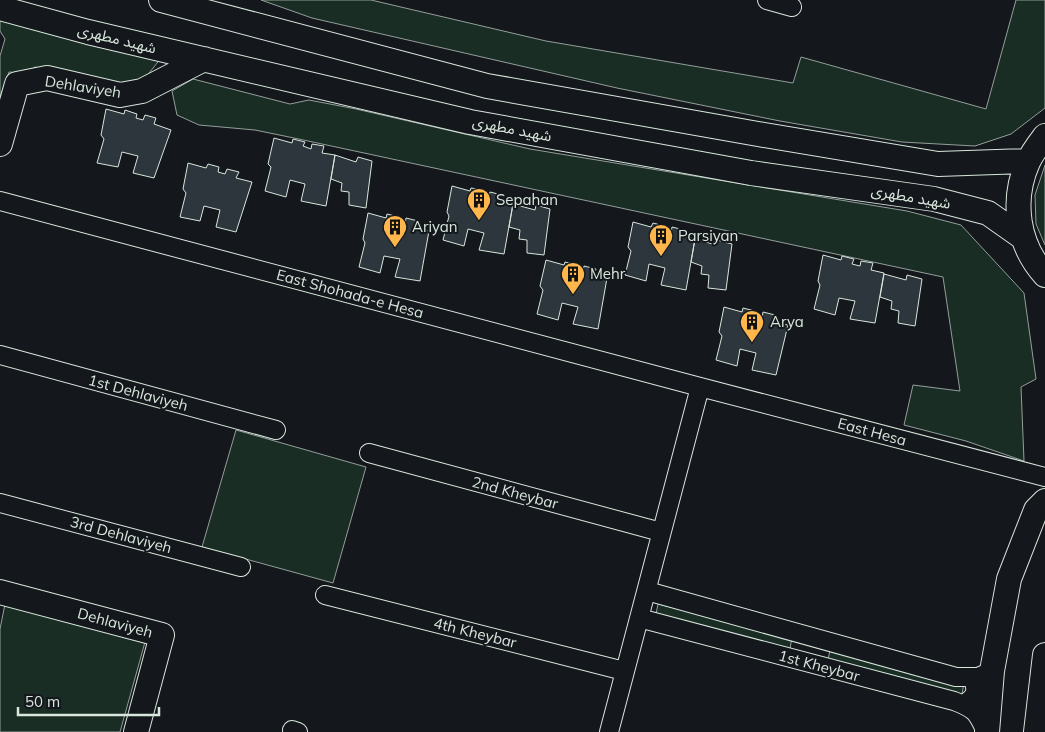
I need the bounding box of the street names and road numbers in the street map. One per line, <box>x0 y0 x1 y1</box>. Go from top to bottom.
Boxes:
street label: شهید مطهری <box>76 20 159 58</box>
street label: Dehlaviyeh <box>44 71 123 102</box>
street label: شهید مطهری <box>471 112 554 146</box>
street label: شهید مطهری <box>870 180 953 213</box>
street label: East Shohada-e Hesa <box>274 265 426 322</box>
street label: 1st Dehlaviyeh <box>86 370 190 415</box>
street label: East Hesa <box>836 413 909 450</box>
street label: 2nd Kheybar <box>470 472 561 513</box>
street label: 3rd Dehlaviyeh <box>68 512 174 557</box>
street label: Dehlaviyeh <box>75 603 155 642</box>
street label: 4th Kheybar <box>432 613 519 652</box>
street label: 1st Kheybar <box>776 646 862 686</box>

